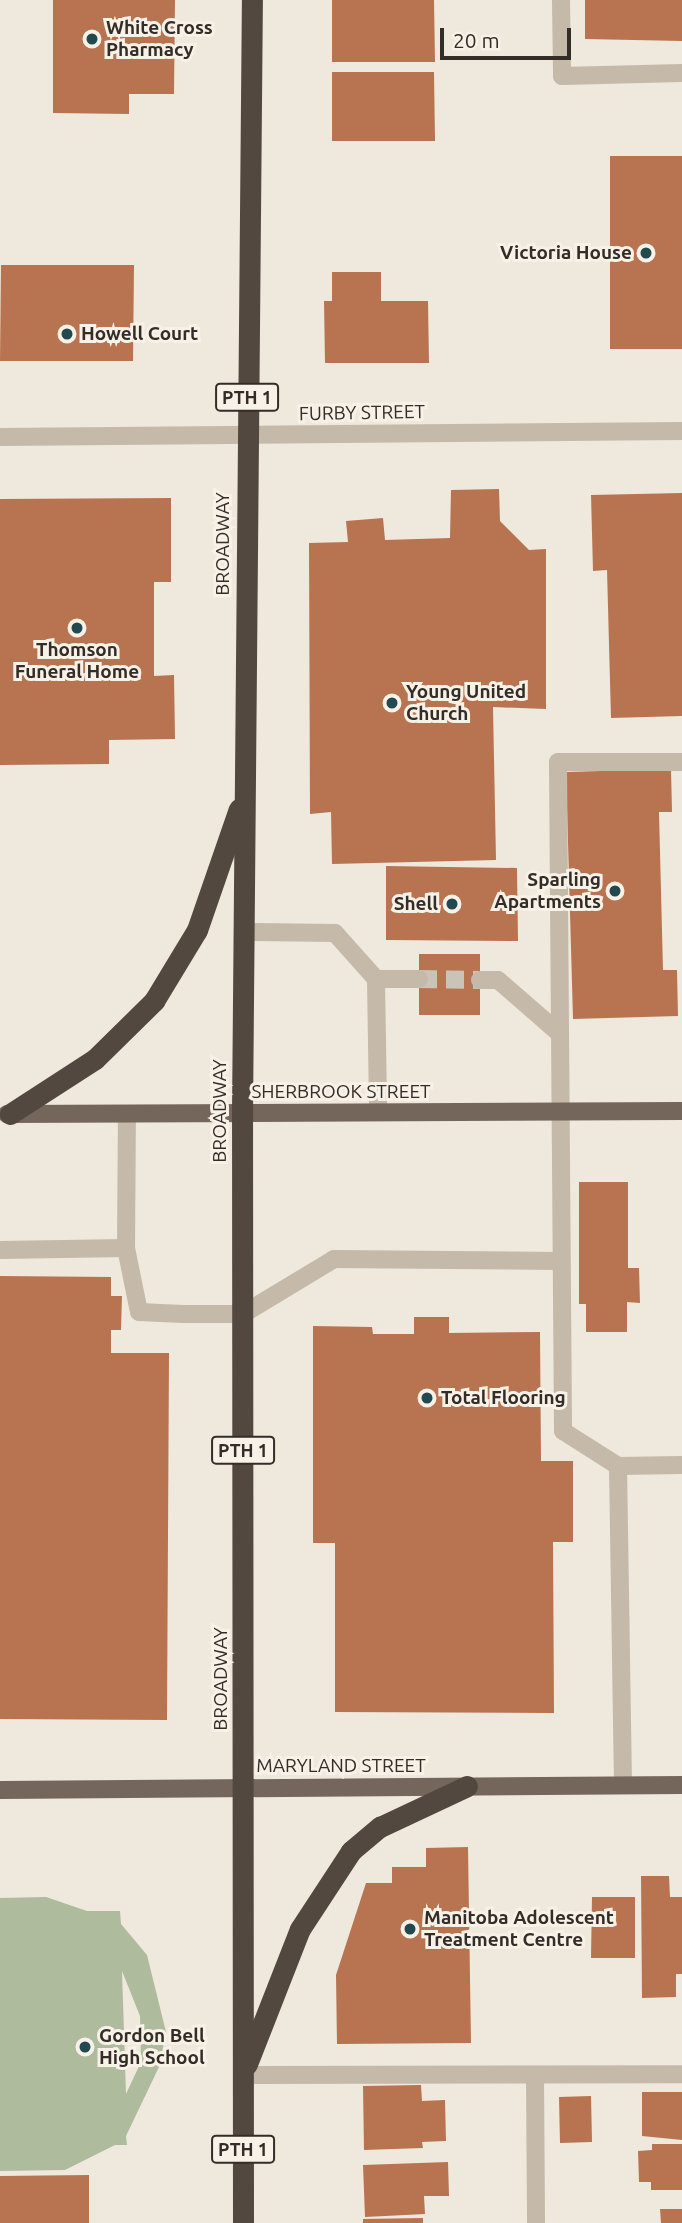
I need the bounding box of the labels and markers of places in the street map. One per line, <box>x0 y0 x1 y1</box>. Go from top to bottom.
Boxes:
place label: White Cross Pharmacy <box>106 17 213 61</box>
marker: White Cross Pharmacy <box>84 31 100 47</box>
place label: Victoria House <box>500 242 632 264</box>
marker: Victoria House <box>638 245 654 261</box>
place label: Howell Court <box>81 323 198 345</box>
marker: Howell Court <box>59 326 75 342</box>
marker: Thomson Funeral Home <box>69 620 85 636</box>
place label: Thomson Funeral Home <box>15 639 139 683</box>
place label: Young United Church <box>406 681 526 725</box>
marker: Young United Church <box>384 695 400 711</box>
place label: Sparling Apartments <box>494 869 601 913</box>
marker: Sparling Apartments <box>607 883 623 899</box>
place label: Shell <box>394 893 438 915</box>
marker: Shell <box>444 896 460 912</box>
place label: Total Flooring <box>441 1387 566 1409</box>
marker: Total Flooring <box>419 1390 435 1406</box>
place label: Manitoba Adolescent Treatment Centre <box>424 1907 614 1951</box>
marker: Manitoba Adolescent Treatment Centre <box>402 1921 418 1937</box>
place label: Gordon Bell High School <box>99 2025 205 2069</box>
marker: Gordon Bell High School <box>77 2039 93 2055</box>

